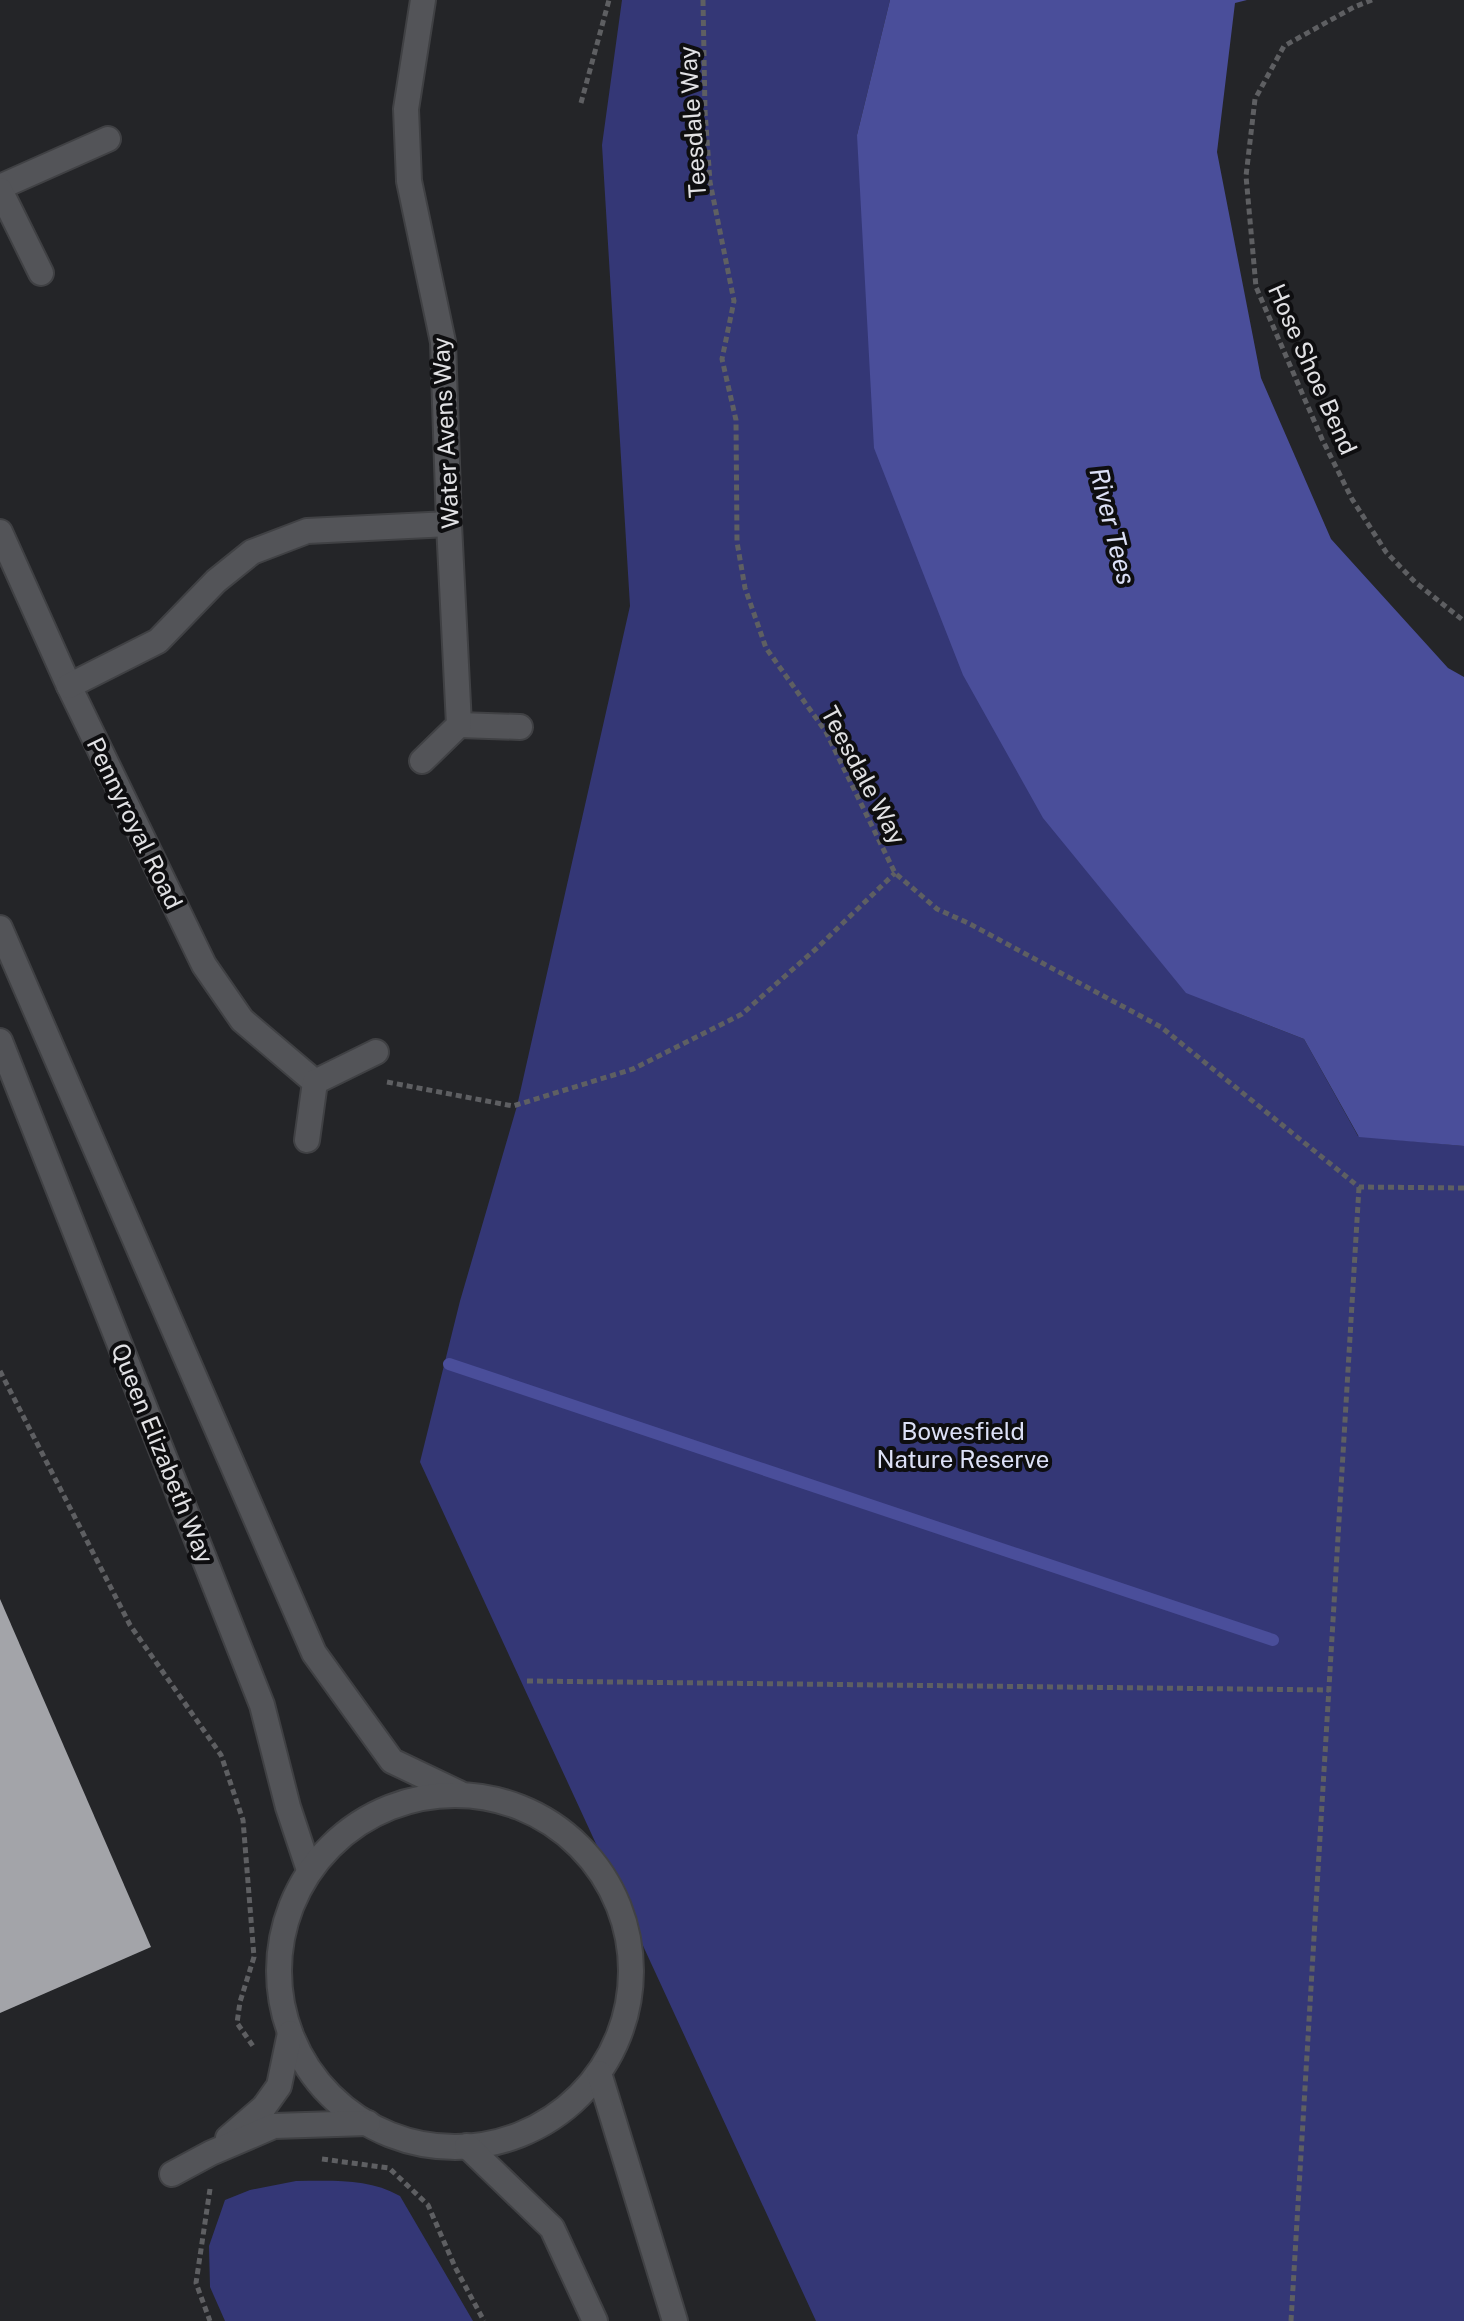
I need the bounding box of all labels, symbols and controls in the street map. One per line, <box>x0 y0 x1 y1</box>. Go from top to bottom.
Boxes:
street label: Teesdale Way <box>673 45 711 199</box>
street label: Hose Shoe Bend <box>1263 279 1363 459</box>
street label: Water Avens Way <box>426 336 464 530</box>
water label: River Tees <box>1083 464 1143 588</box>
street label: Teesdale Way <box>816 701 912 849</box>
street label: Pennyroyal Road <box>81 733 189 913</box>
street label: Queen Elizabeth Way <box>106 1339 220 1567</box>
park label: Bowesfield Nature Reserve <box>877 1417 1049 1473</box>

